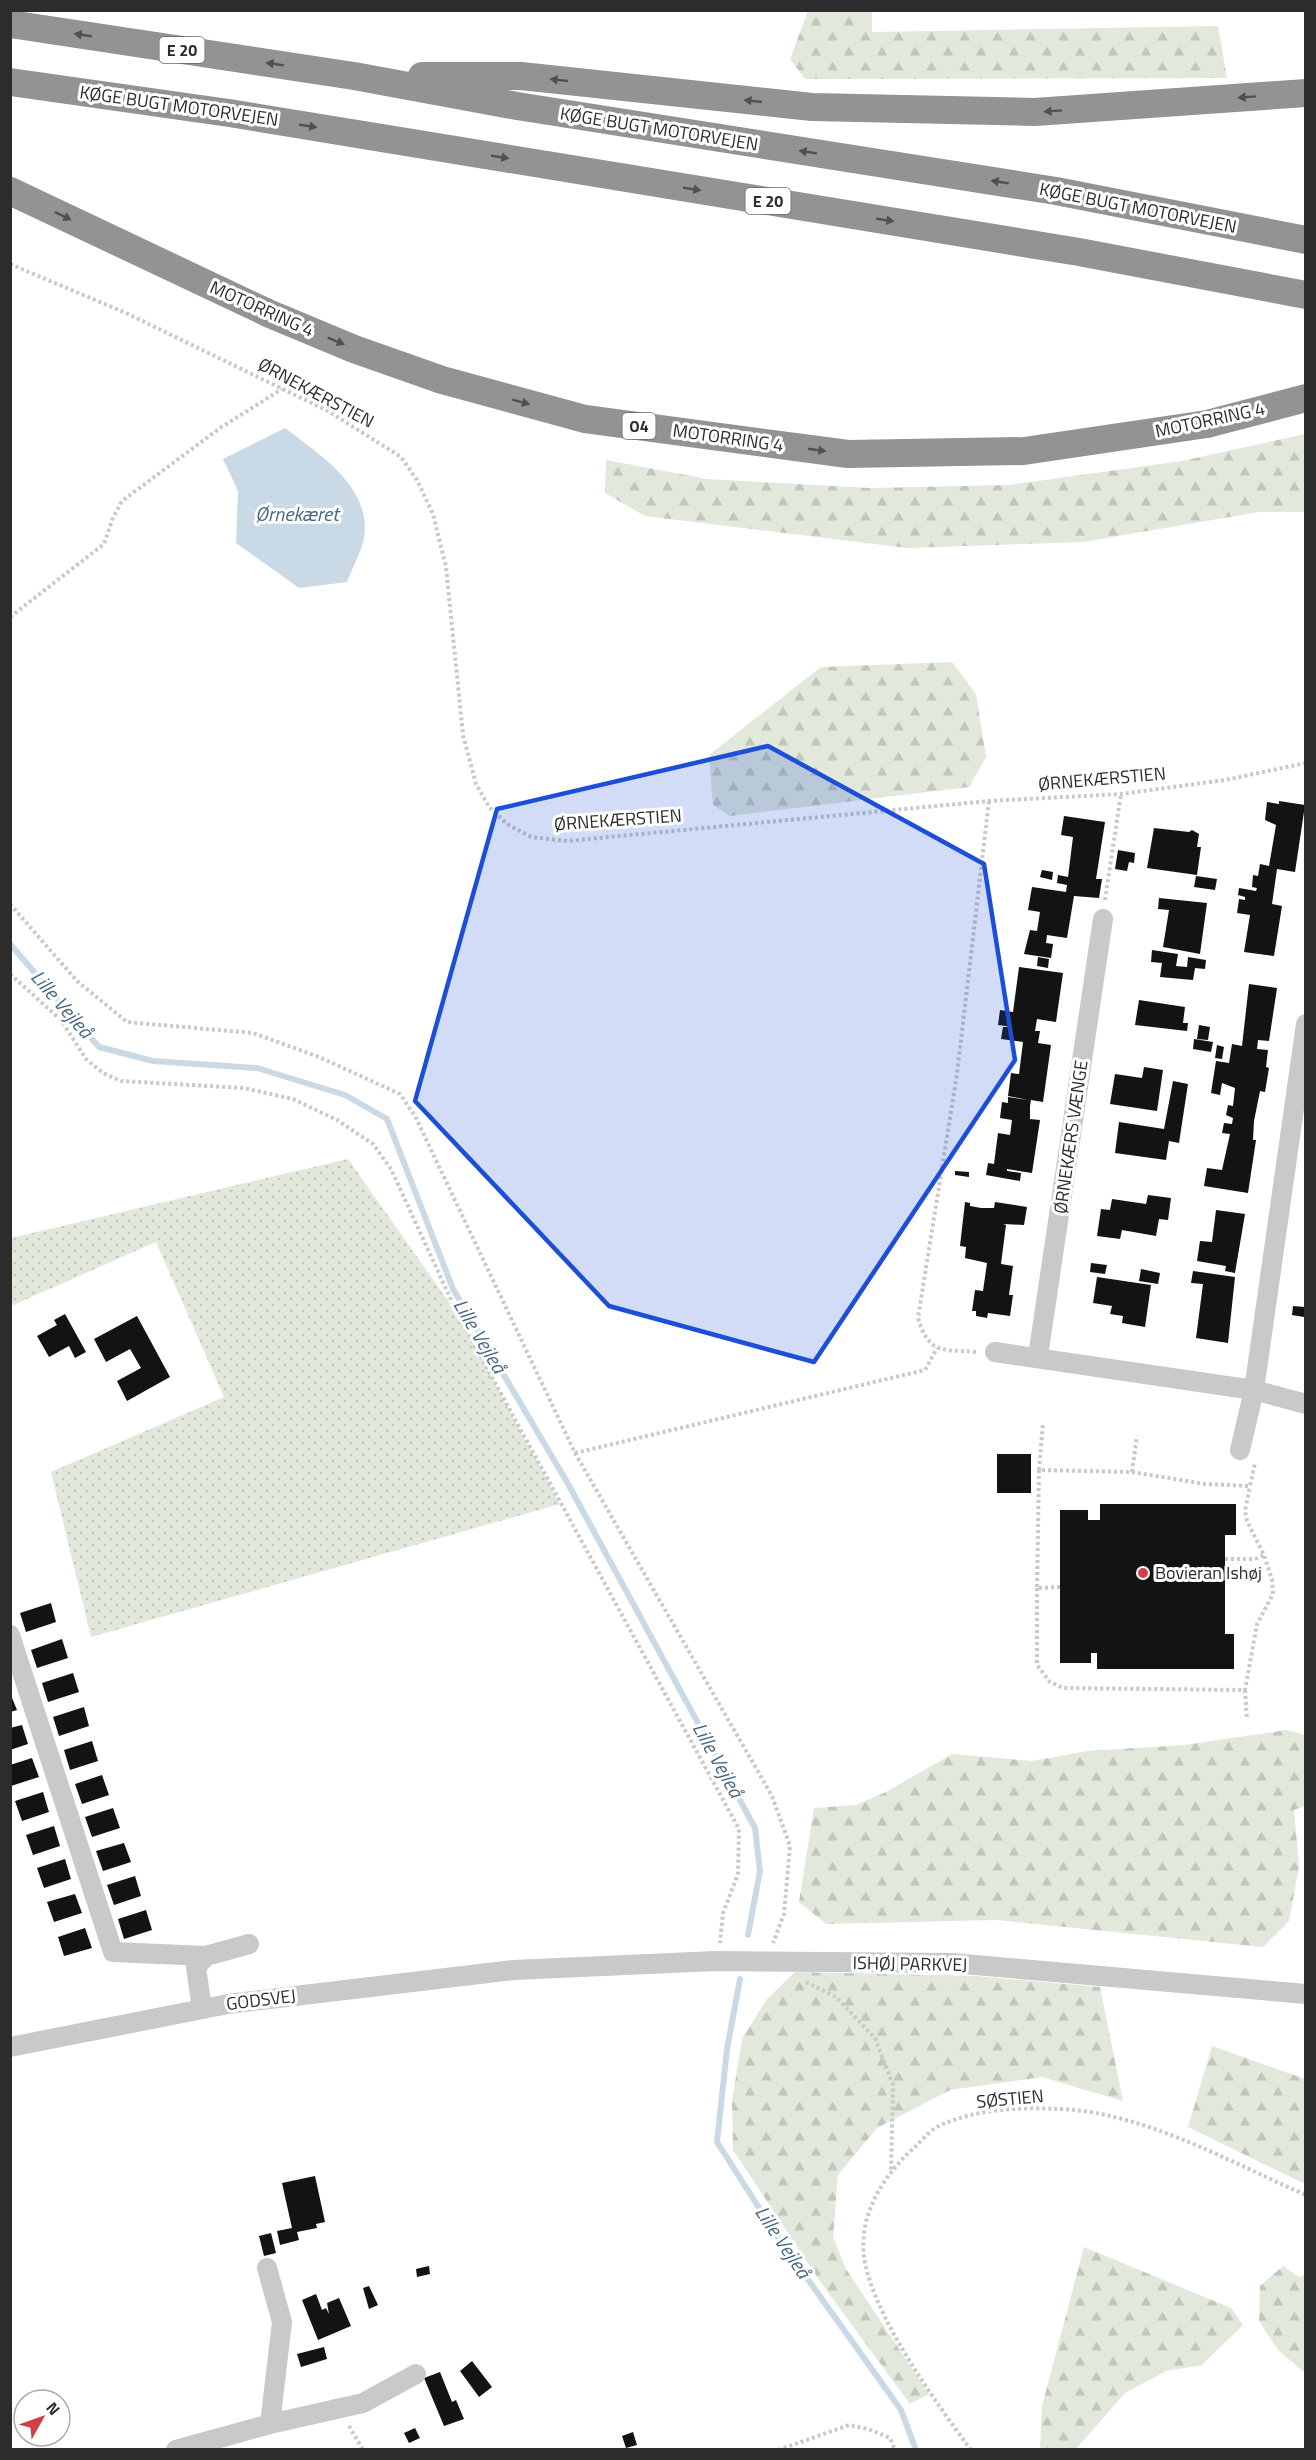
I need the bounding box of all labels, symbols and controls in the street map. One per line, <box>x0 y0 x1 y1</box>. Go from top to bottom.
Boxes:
one-way arrow <box>73 30 92 39</box>
road number: E 20 <box>160 37 204 63</box>
one-way arrow <box>266 60 285 69</box>
one-way arrow <box>550 75 569 85</box>
street label: KØGE BUGT MOTORVEJEN <box>78 78 280 133</box>
one-way arrow <box>1238 92 1257 102</box>
one-way arrow <box>743 96 762 105</box>
street label: KØGE BUGT MOTORVEJEN <box>558 100 760 158</box>
one-way arrow <box>1043 106 1062 115</box>
one-way arrow <box>298 121 317 130</box>
one-way arrow <box>798 147 817 156</box>
one-way arrow <box>491 153 510 162</box>
street label: KØGE BUGT MOTORVEJEN <box>1037 175 1239 240</box>
one-way arrow <box>991 178 1010 187</box>
one-way arrow <box>683 184 702 193</box>
road number: E 20 <box>746 188 790 214</box>
one-way arrow <box>55 211 72 220</box>
one-way arrow <box>876 216 895 225</box>
street label: MOTORRING 4 <box>206 274 319 344</box>
one-way arrow <box>327 336 345 346</box>
street label: ØRNEKÆRSTIEN <box>253 351 379 435</box>
street label: MOTORRING 4 <box>1153 395 1267 444</box>
one-way arrow <box>512 397 530 407</box>
road number: O4 <box>622 413 656 439</box>
street label: MOTORRING 4 <box>671 416 785 459</box>
one-way arrow <box>807 445 826 454</box>
water label: Ørnekæret <box>255 498 341 529</box>
street label: ØRNEKÆRSTIEN <box>1037 759 1167 798</box>
street label: ØRNEKÆRSTIEN <box>553 802 683 837</box>
water label: Lille Vejleå <box>24 962 102 1046</box>
street label: ØRNEKÆRS VÆNGE <box>1046 1058 1095 1215</box>
water label: Lille Vejleå <box>446 1293 515 1380</box>
place label: Bovieran Ishøj <box>1155 1559 1262 1586</box>
marker: Bovieran Ishøj <box>1136 1566 1150 1580</box>
water label: Lille Vejleå <box>685 1716 752 1804</box>
street label: ISHØJ PARKVEJ <box>852 1949 968 1978</box>
street label: GODSVEJ <box>225 1982 297 2017</box>
street label: SØSTIEN <box>975 2082 1045 2115</box>
water label: Lille Vejleå <box>748 2199 820 2285</box>
north arrow <box>12 2388 72 2448</box>
text: N <box>41 2396 66 2420</box>

